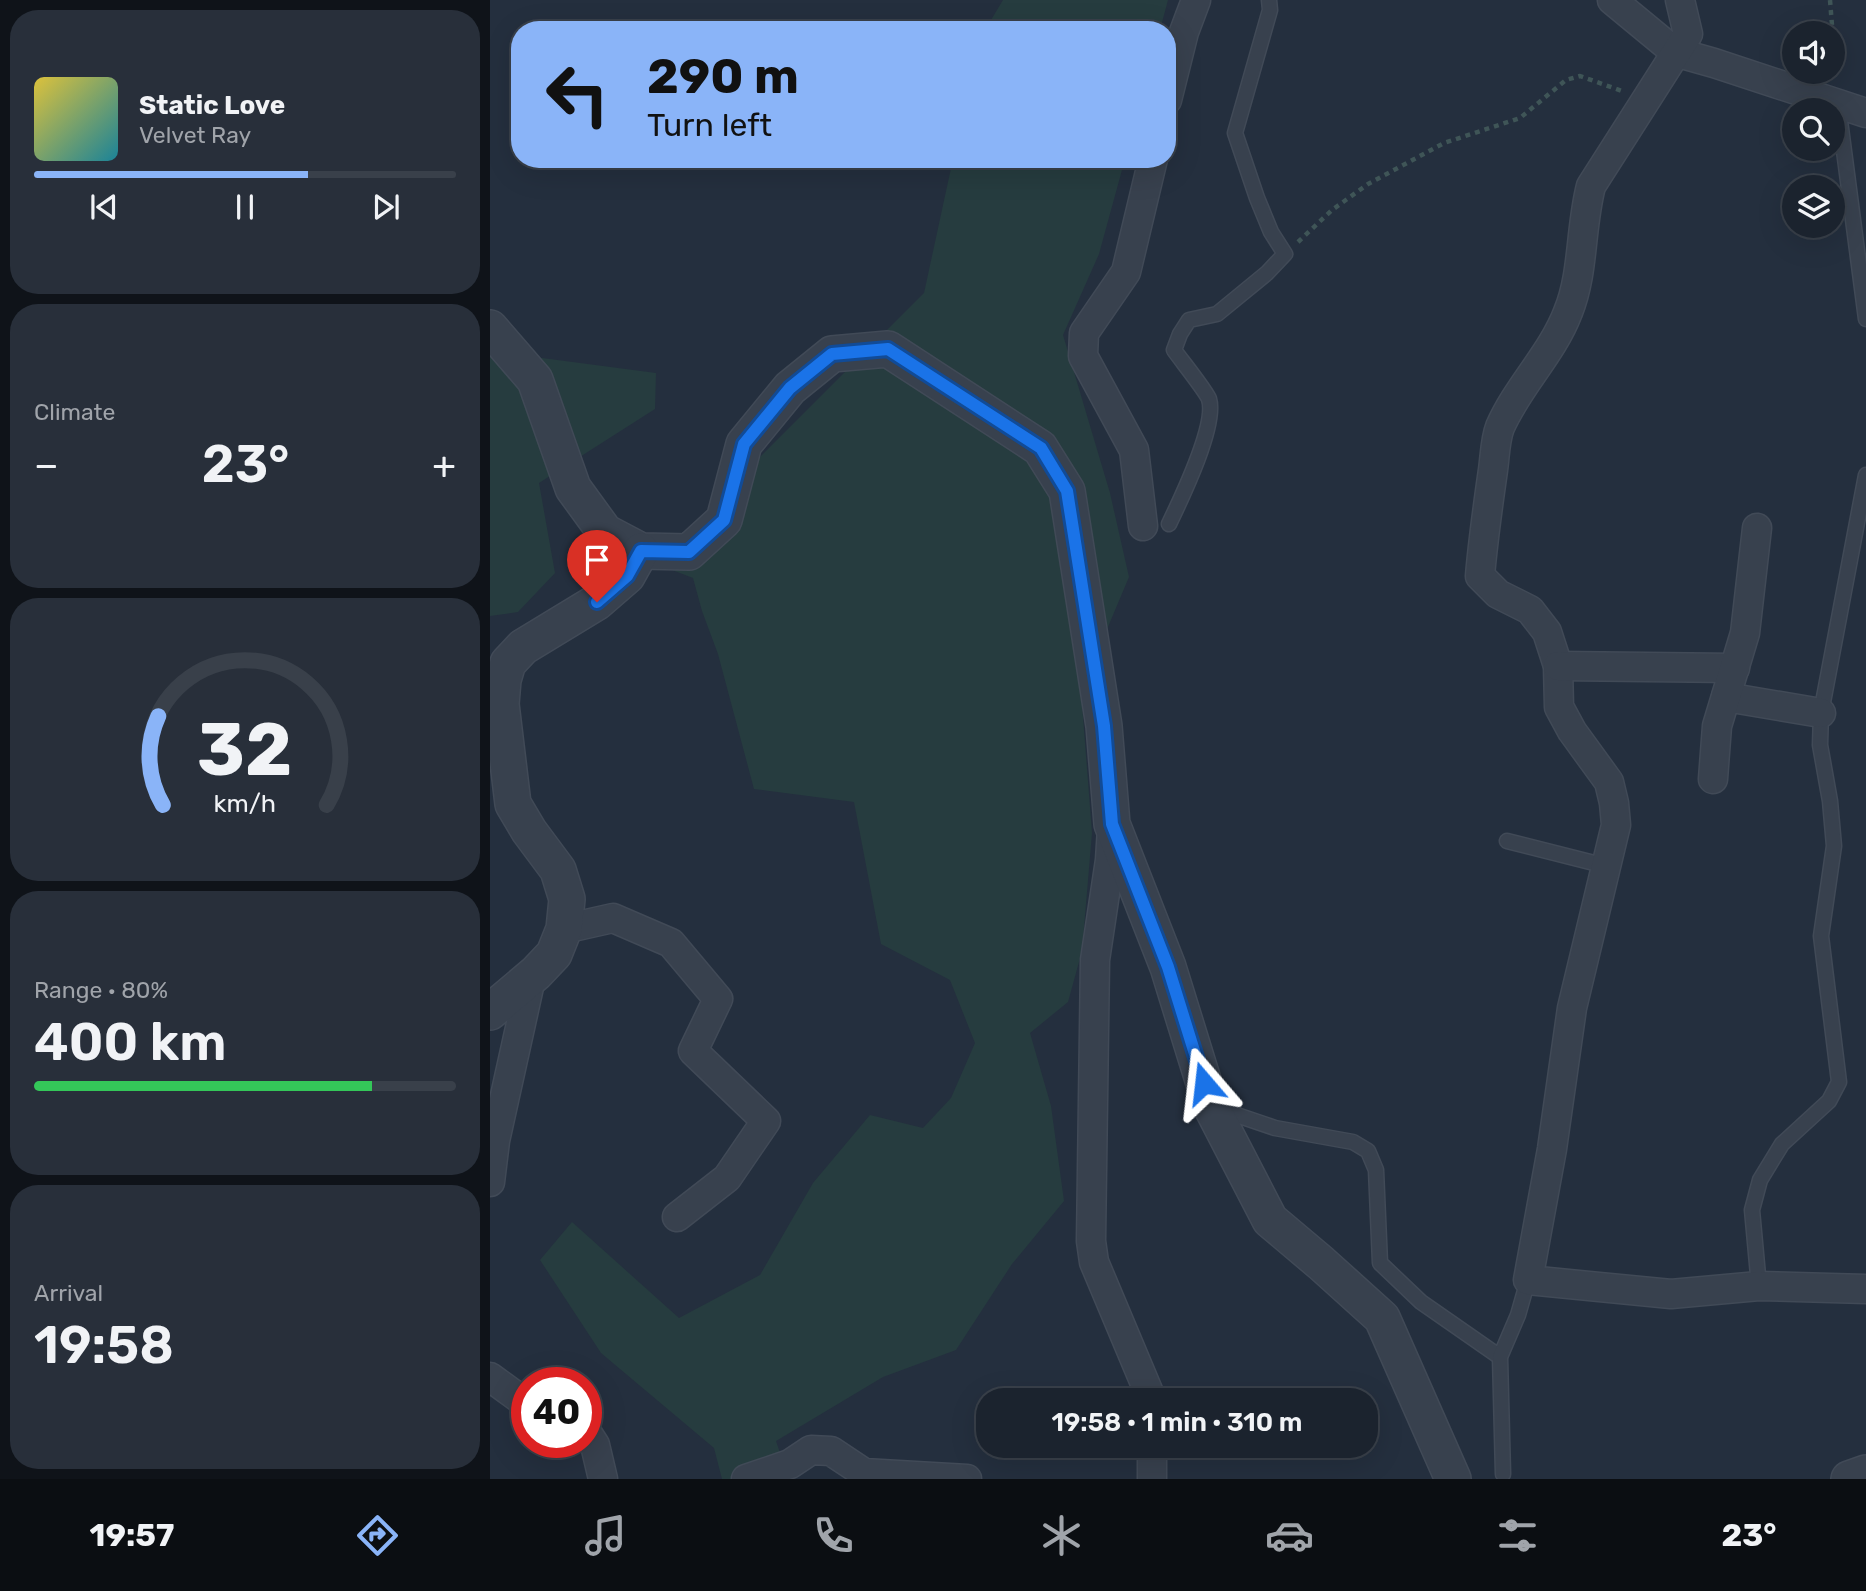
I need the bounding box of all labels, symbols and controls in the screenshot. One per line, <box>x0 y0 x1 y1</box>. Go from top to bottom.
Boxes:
map controls <box>1782 21 1845 238</box>
button: sound <box>1782 21 1845 84</box>
text: 290 m <box>647 47 799 105</box>
icon: left <box>532 49 623 140</box>
text: Static Love <box>139 90 285 121</box>
button: search <box>1782 98 1845 161</box>
text: Turn left <box>647 106 772 144</box>
text: Velvet Ray <box>139 121 251 149</box>
button: layers <box>1782 175 1845 238</box>
icon: previous <box>85 188 123 226</box>
icon: pause <box>226 188 264 226</box>
icon: next <box>367 188 405 226</box>
text: Climate <box>34 398 115 426</box>
text: 23° <box>202 433 289 495</box>
text: − <box>34 442 59 488</box>
text: + <box>432 442 456 488</box>
pin <box>567 530 627 602</box>
icon: arrive <box>578 541 616 579</box>
text: 32 <box>197 708 293 794</box>
text: km/h <box>214 789 276 818</box>
text: Range · 80% <box>34 976 168 1004</box>
text: 400 km <box>34 1011 226 1073</box>
position arrow <box>1167 1046 1241 1120</box>
text: Arrival <box>34 1279 103 1307</box>
text: 19:58 <box>34 1314 174 1376</box>
speed limit sign: 40 <box>511 1367 602 1458</box>
text: 19:58 · 1 min · 310 m <box>1051 1407 1303 1438</box>
icon: directions <box>353 1511 402 1560</box>
icon: music <box>581 1511 630 1560</box>
icon: phone <box>809 1511 858 1560</box>
icon: climate <box>1037 1511 1086 1560</box>
icon: car <box>1265 1511 1314 1560</box>
icon: filters <box>1493 1511 1542 1560</box>
text: 19:57 <box>90 1516 174 1554</box>
text: 23° <box>1721 1516 1776 1554</box>

